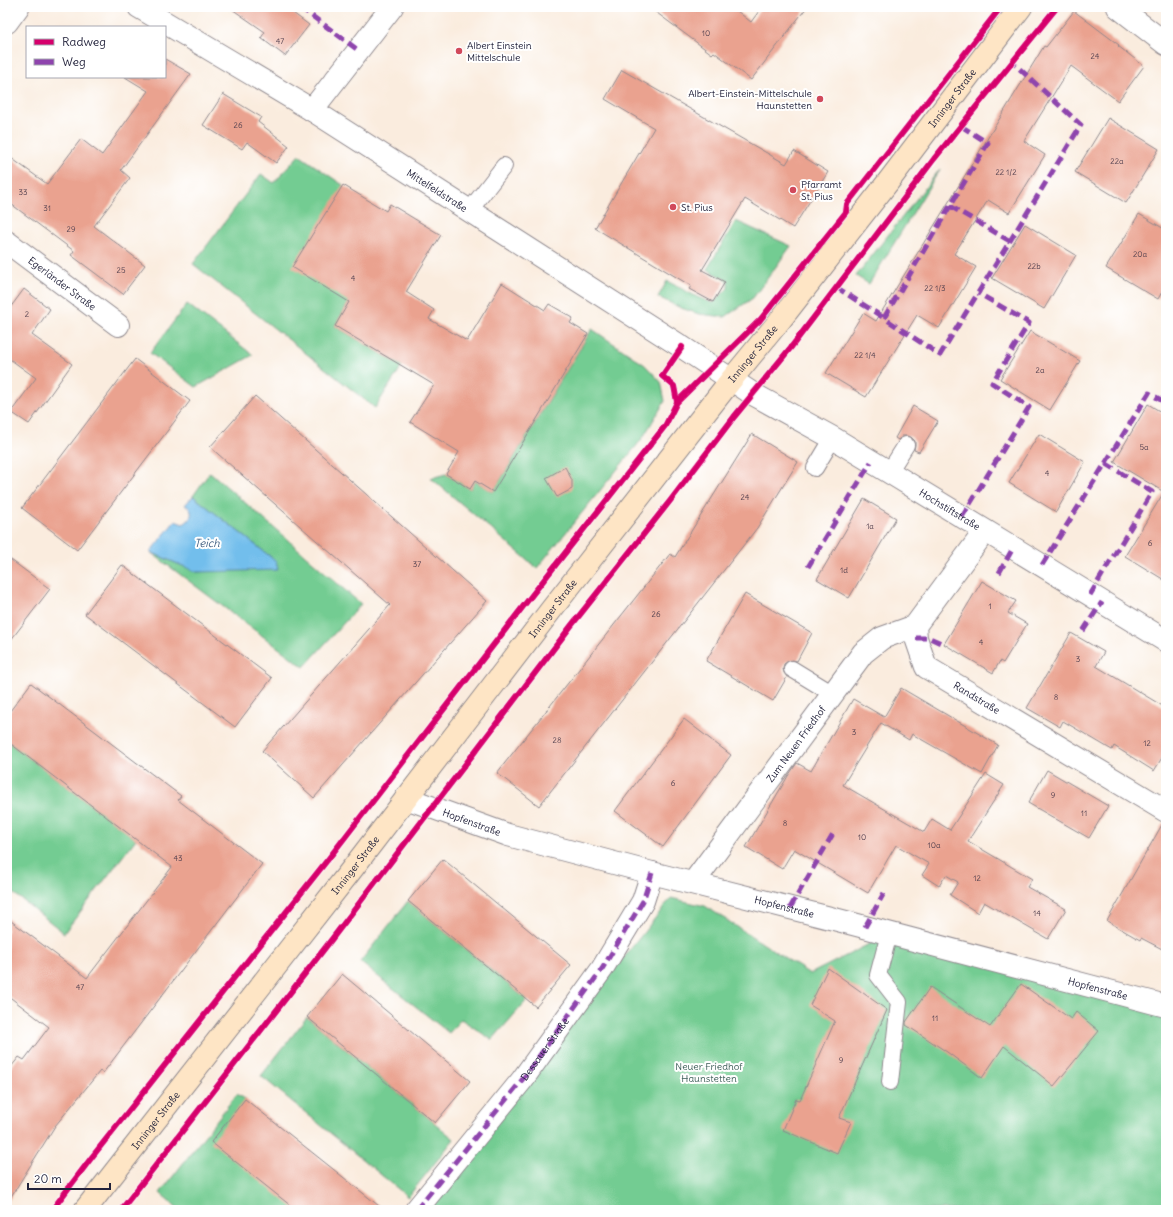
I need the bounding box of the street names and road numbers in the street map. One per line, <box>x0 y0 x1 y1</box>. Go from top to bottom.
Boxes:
street label: Inninger Straße <box>926 66 979 130</box>
street label: Mittelfeldstraße <box>404 166 470 215</box>
street label: Egerländer Straße <box>25 254 99 313</box>
street label: Inninger Straße <box>726 322 781 385</box>
street label: Hochstiftstraße <box>917 486 982 533</box>
street label: Inninger Straße <box>526 577 580 640</box>
street label: Randstraße <box>951 679 1002 717</box>
street label: Zum Neuen Friedhof <box>764 703 829 785</box>
street label: Hopfenstraße <box>441 806 503 839</box>
street label: Inninger Straße <box>329 833 382 897</box>
street label: Hopfenstraße <box>753 893 816 921</box>
street label: Hopfenstraße <box>1067 975 1129 1003</box>
street label: Dessauer Straße <box>518 1015 572 1083</box>
street label: Inninger Straße <box>129 1089 183 1152</box>

